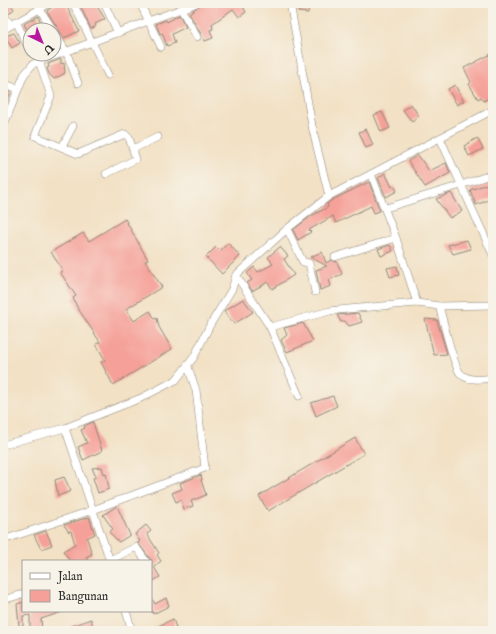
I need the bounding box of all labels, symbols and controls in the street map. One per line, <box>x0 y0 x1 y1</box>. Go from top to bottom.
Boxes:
north arrow <box>22 22 62 62</box>
text: U <box>39 40 57 57</box>
legend <box>22 560 152 612</box>
text: Jalan <box>56 569 83 585</box>
text: Bangunan <box>58 589 109 604</box>

